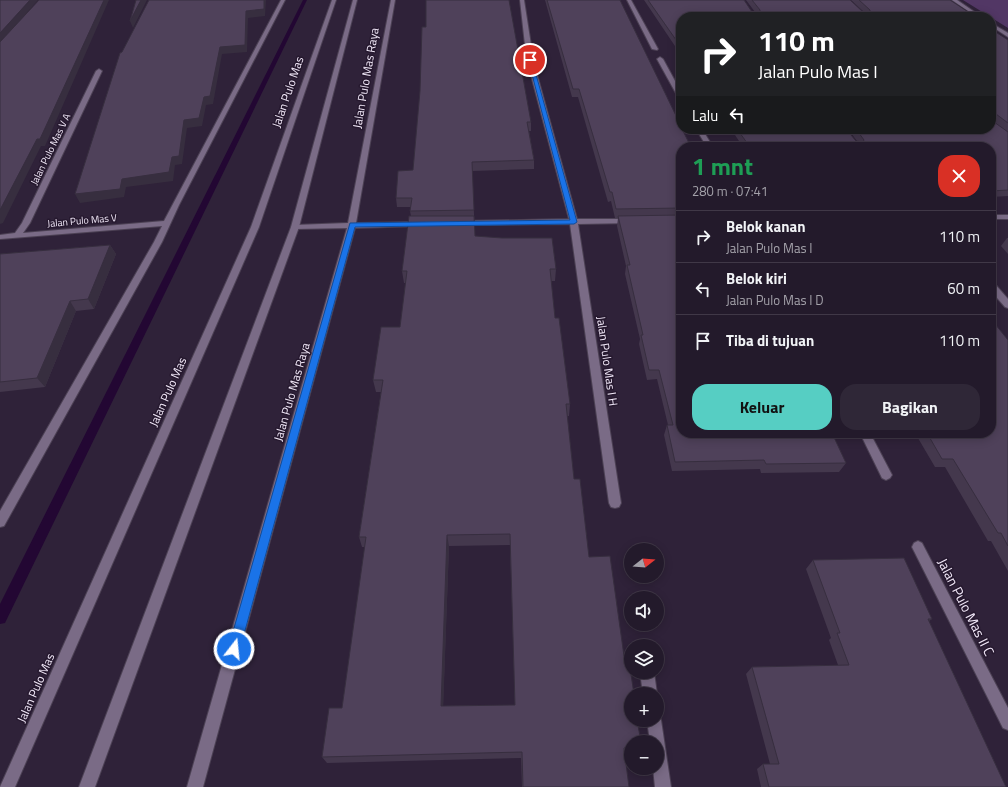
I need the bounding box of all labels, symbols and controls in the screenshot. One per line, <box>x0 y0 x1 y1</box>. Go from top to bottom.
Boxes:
text: 110 m <box>758 19 835 62</box>
street label: Jalan Pulo Mas Raya <box>347 26 384 130</box>
icon: right <box>692 28 744 80</box>
pin <box>513 43 547 77</box>
icon: arrive <box>519 49 541 71</box>
street label: Jalan Pulo Mas <box>266 53 309 130</box>
text: Jalan Pulo Mas I <box>758 58 878 85</box>
text: Lalu <box>692 104 718 127</box>
icon: left <box>726 104 748 126</box>
street label: Jalan Pulo Mas V A <box>27 111 74 188</box>
text: 1 mnt <box>692 148 753 184</box>
button: close <box>938 155 980 197</box>
text: 280 m · 07:41 <box>692 181 768 201</box>
street label: Jalan Pulo Mas V <box>47 210 118 231</box>
text: Belok kanan <box>726 215 806 238</box>
text: 110 m <box>939 225 980 248</box>
icon: right <box>692 226 714 248</box>
text: Jalan Pulo Mas I <box>726 238 813 258</box>
text: Belok kiri <box>726 267 787 290</box>
text: 60 m <box>947 277 980 300</box>
icon: left <box>692 278 714 300</box>
text: Jalan Pulo Mas I D <box>726 290 824 310</box>
street label: Jalan Pulo Mas I H <box>592 315 623 407</box>
text: Tiba di tujuan <box>726 329 814 352</box>
text: 110 m <box>939 329 980 352</box>
icon: arrive <box>692 330 714 352</box>
street label: Jalan Pulo Mas Raya <box>268 340 315 443</box>
street label: Jalan Pulo Mas <box>144 354 191 430</box>
button: Keluar <box>692 384 832 430</box>
button: Bagikan <box>840 384 980 430</box>
north arrow <box>624 543 664 583</box>
map controls <box>624 543 664 775</box>
street label: Jalan Pulo Mas II C <box>933 554 1000 660</box>
button: sound <box>624 591 664 631</box>
position arrow <box>213 628 255 670</box>
button: layers <box>624 639 664 679</box>
street label: Jalan Pulo Mas <box>12 650 59 726</box>
button: + <box>624 687 664 727</box>
button: − <box>624 735 664 775</box>

